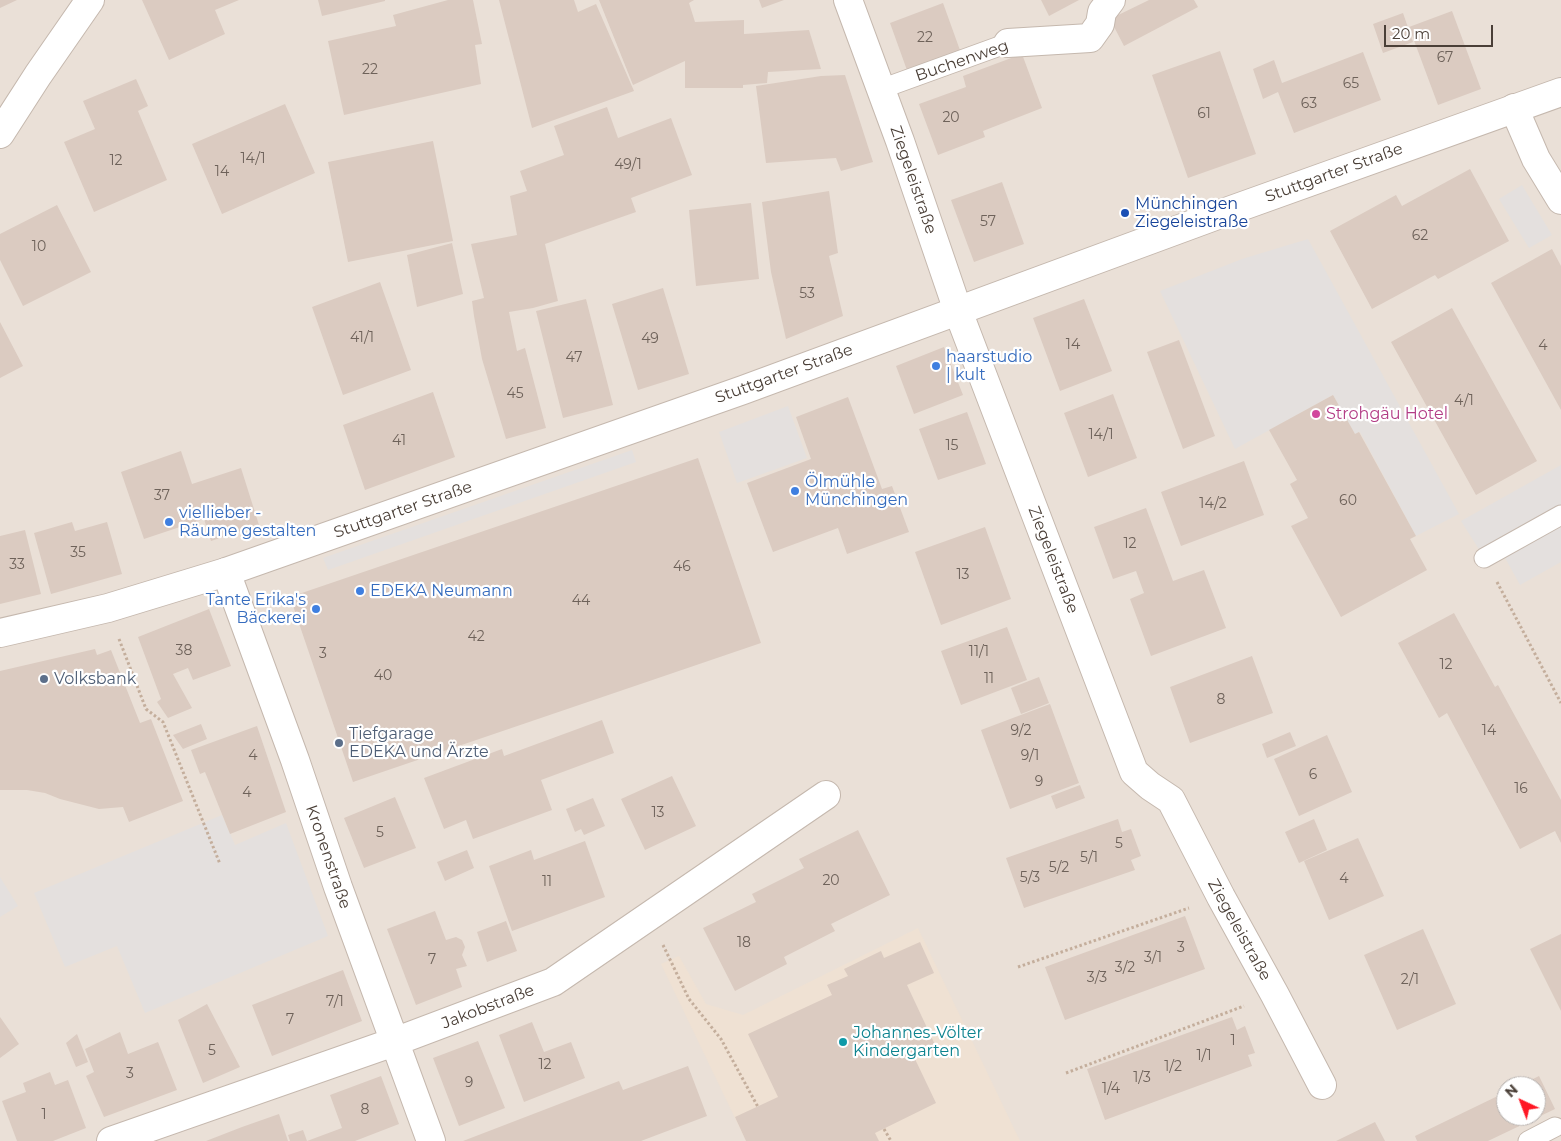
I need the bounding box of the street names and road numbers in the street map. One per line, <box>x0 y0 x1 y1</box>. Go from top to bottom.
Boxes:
street label: Buchenweg <box>913 36 1011 86</box>
street label: Ziegeleistraße <box>886 123 940 237</box>
street label: Stuttgarter Straße <box>1263 139 1405 207</box>
street label: Stuttgarter Straße <box>713 340 855 408</box>
street label: Stuttgarter Straße <box>331 477 475 543</box>
street label: Ziegeleistraße <box>1024 504 1082 616</box>
street label: Kronenstraße <box>301 803 355 911</box>
street label: Ziegeleistraße <box>1203 876 1275 984</box>
street label: Jakobstraße <box>439 981 537 1033</box>

